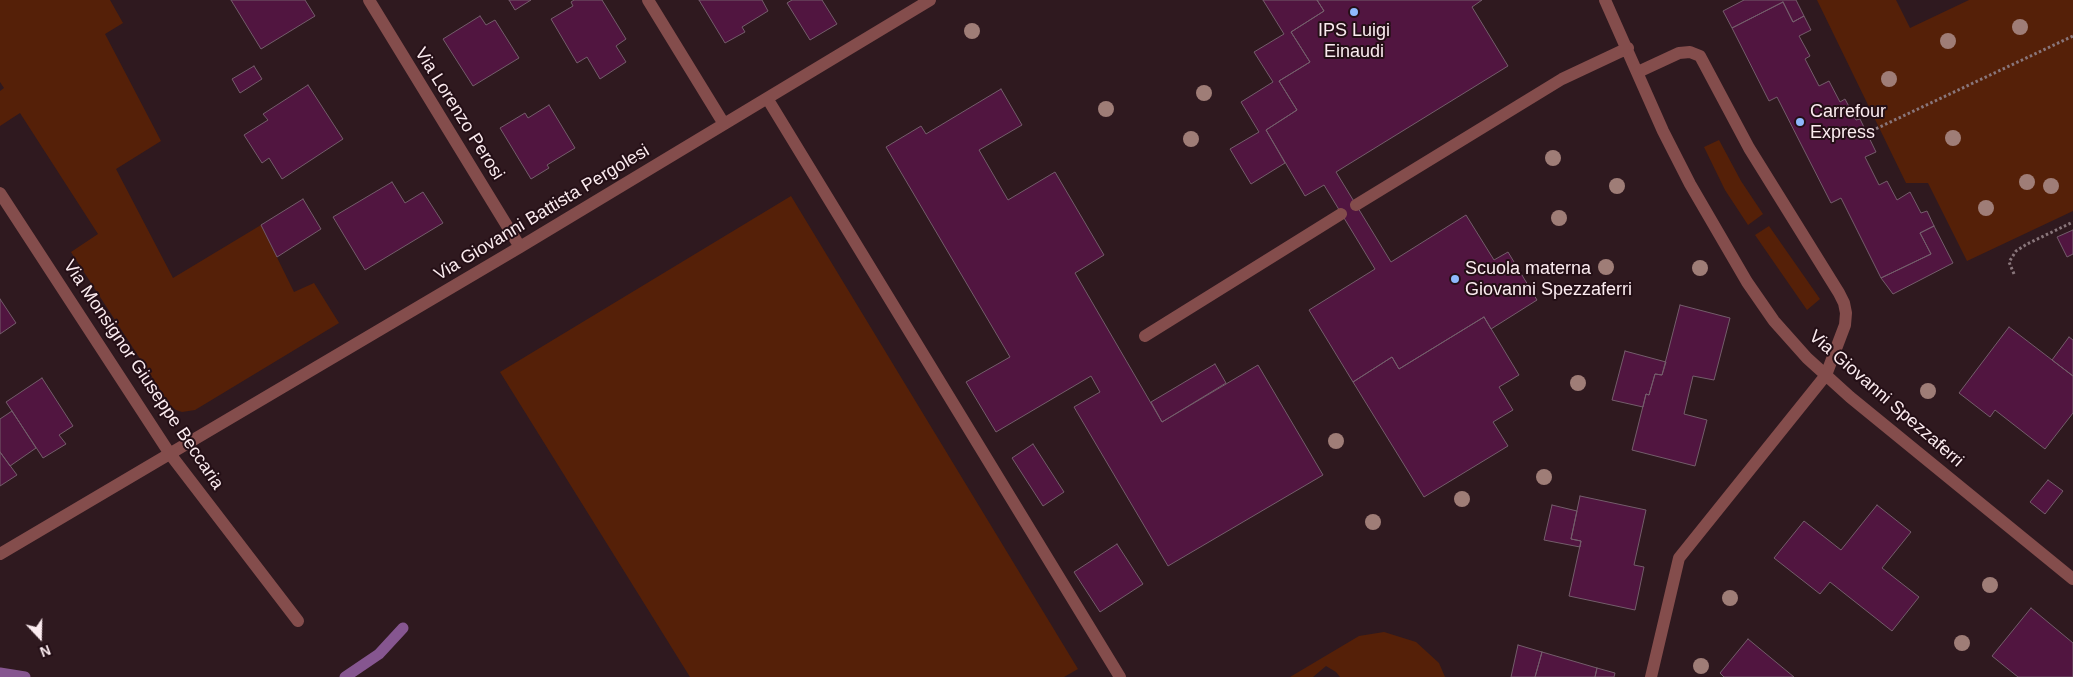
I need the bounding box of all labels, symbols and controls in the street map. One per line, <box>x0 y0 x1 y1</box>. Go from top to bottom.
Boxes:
marker: IPS Luigi Einaudi <box>1348 6 1360 18</box>
place label: IPS Luigi Einaudi <box>1318 20 1390 62</box>
street label: Via Lorenzo Perosi <box>410 44 508 184</box>
place label: Carrefour Express <box>1810 101 1886 144</box>
marker: Carrefour Express <box>1794 116 1806 128</box>
street label: Via Giovanni Battista Pergolesi <box>431 140 653 286</box>
street label: Via Monsignor Giuseppe Beccaria <box>58 256 228 494</box>
place label: Scuola materna Giovanni Spezzaferri <box>1465 258 1632 300</box>
marker: Scuola materna Giovanni Spezzaferri <box>1449 273 1461 285</box>
street label: Via Giovanni Spezzaferri <box>1804 326 1968 472</box>
north arrow <box>15 612 65 662</box>
text: N <box>38 642 53 660</box>

